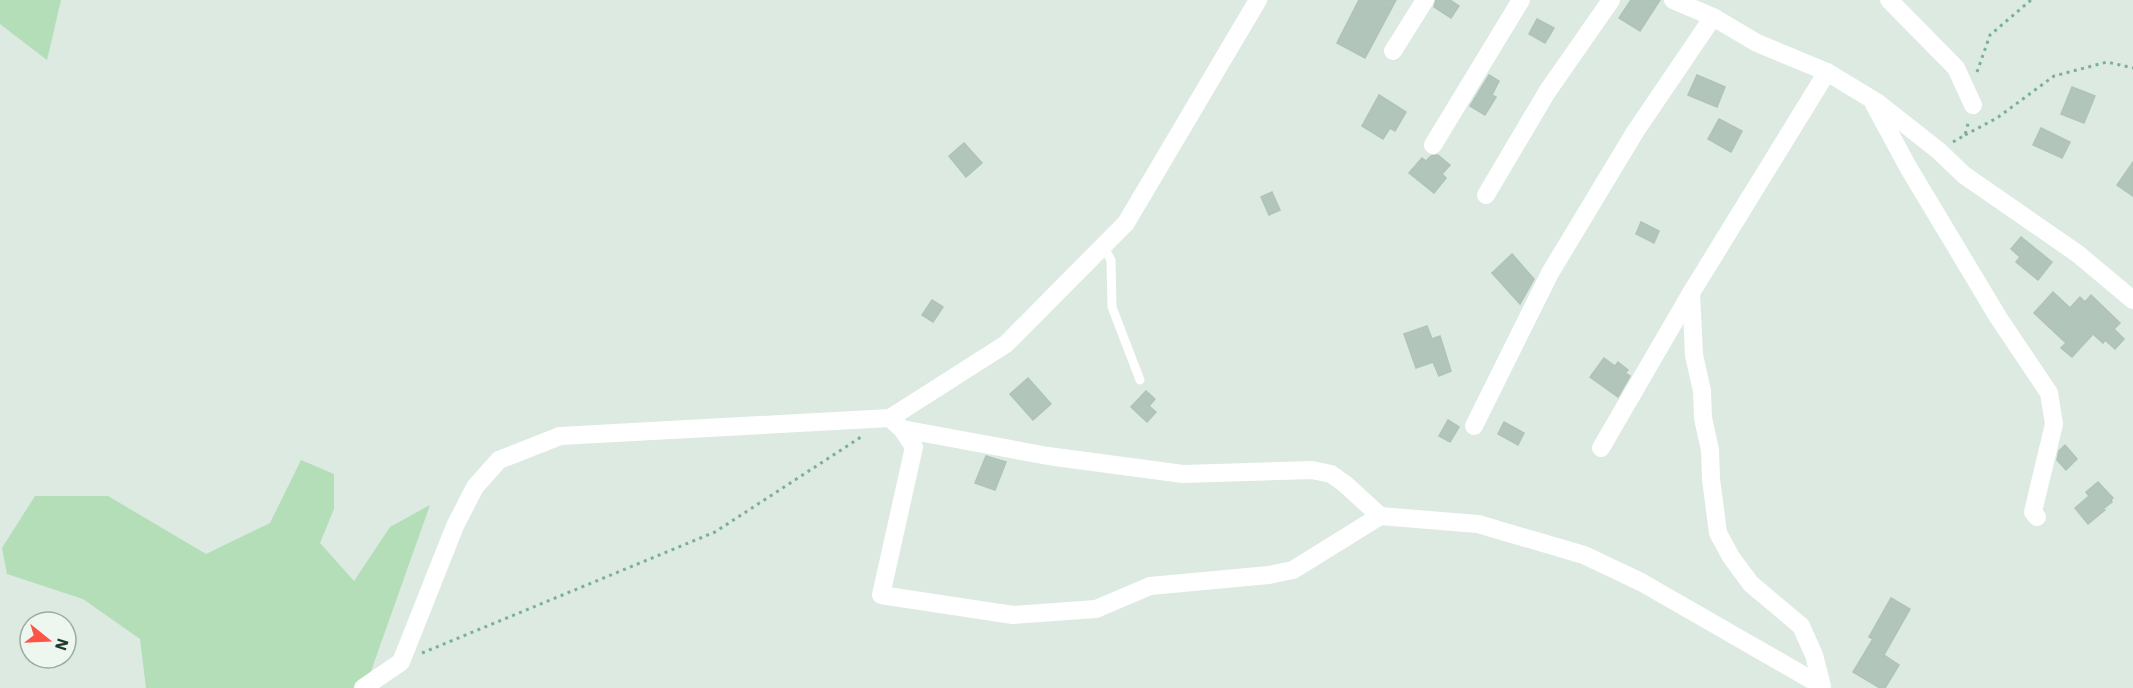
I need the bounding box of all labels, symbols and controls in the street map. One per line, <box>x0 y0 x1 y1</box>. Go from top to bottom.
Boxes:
north arrow <box>18 610 78 670</box>
text: N <box>51 636 74 653</box>

